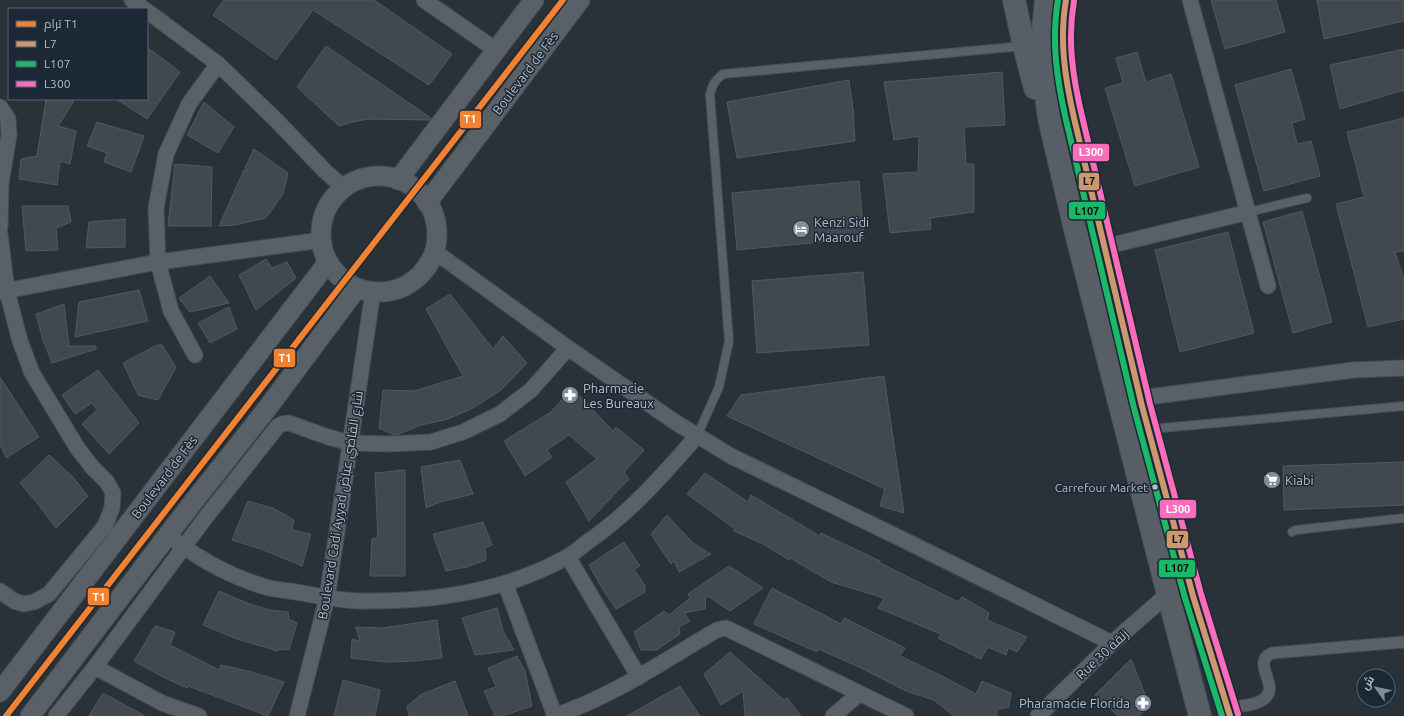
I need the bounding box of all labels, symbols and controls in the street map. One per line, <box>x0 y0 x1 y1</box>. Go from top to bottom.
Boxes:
legend <box>8 8 148 100</box>
text: ترام T1 <box>44 17 78 32</box>
street label: Boulevard de Fès <box>489 29 561 117</box>
text: L7 <box>44 37 57 50</box>
text: L107 <box>44 57 70 70</box>
text: L300 <box>44 77 71 90</box>
line badge: T1 <box>459 110 482 129</box>
text: T1 <box>464 113 476 125</box>
line badge: L300 <box>1072 143 1110 162</box>
text: L300 <box>1079 146 1103 158</box>
line badge: L7 <box>1078 172 1100 191</box>
text: L7 <box>1083 175 1095 187</box>
line badge: L107 <box>1068 201 1106 220</box>
text: L107 <box>1075 205 1099 217</box>
place label: Kenzi Sidi Maarouf <box>814 215 869 244</box>
hotel icon: Kenzi Sidi Maarouf <box>791 219 811 239</box>
line badge: T1 <box>273 348 296 368</box>
text: T1 <box>279 352 291 364</box>
place label: Pharmacie Les Bureaux <box>583 381 654 410</box>
pharmacy icon: Pharmacie Les Bureaux <box>560 385 580 405</box>
street label: Boulevard Cadi Ayyad شارع القاضي عياض <box>315 390 369 621</box>
street label: Boulevard de Fès <box>128 433 200 521</box>
supermarket icon: Kiabi <box>1262 470 1282 490</box>
place label: Kiabi <box>1285 473 1314 487</box>
place label: Carrefour Market <box>1055 481 1148 494</box>
marker: Carrefour Market <box>1150 482 1160 492</box>
line badge: L300 <box>1159 499 1197 519</box>
text: L300 <box>1166 503 1190 515</box>
line badge: L7 <box>1166 530 1189 549</box>
text: L7 <box>1172 533 1184 545</box>
line badge: L107 <box>1158 559 1196 578</box>
text: L107 <box>1165 562 1189 574</box>
line badge: T1 <box>87 587 110 606</box>
text: T1 <box>93 591 105 603</box>
street label: Rue 30 زنقة <box>1073 626 1132 682</box>
north arrow <box>1356 668 1396 708</box>
text: ش <box>1359 673 1377 692</box>
pharmacy icon: Pharamacie Florida <box>1133 693 1153 713</box>
place label: Pharamacie Florida <box>1019 696 1130 710</box>

